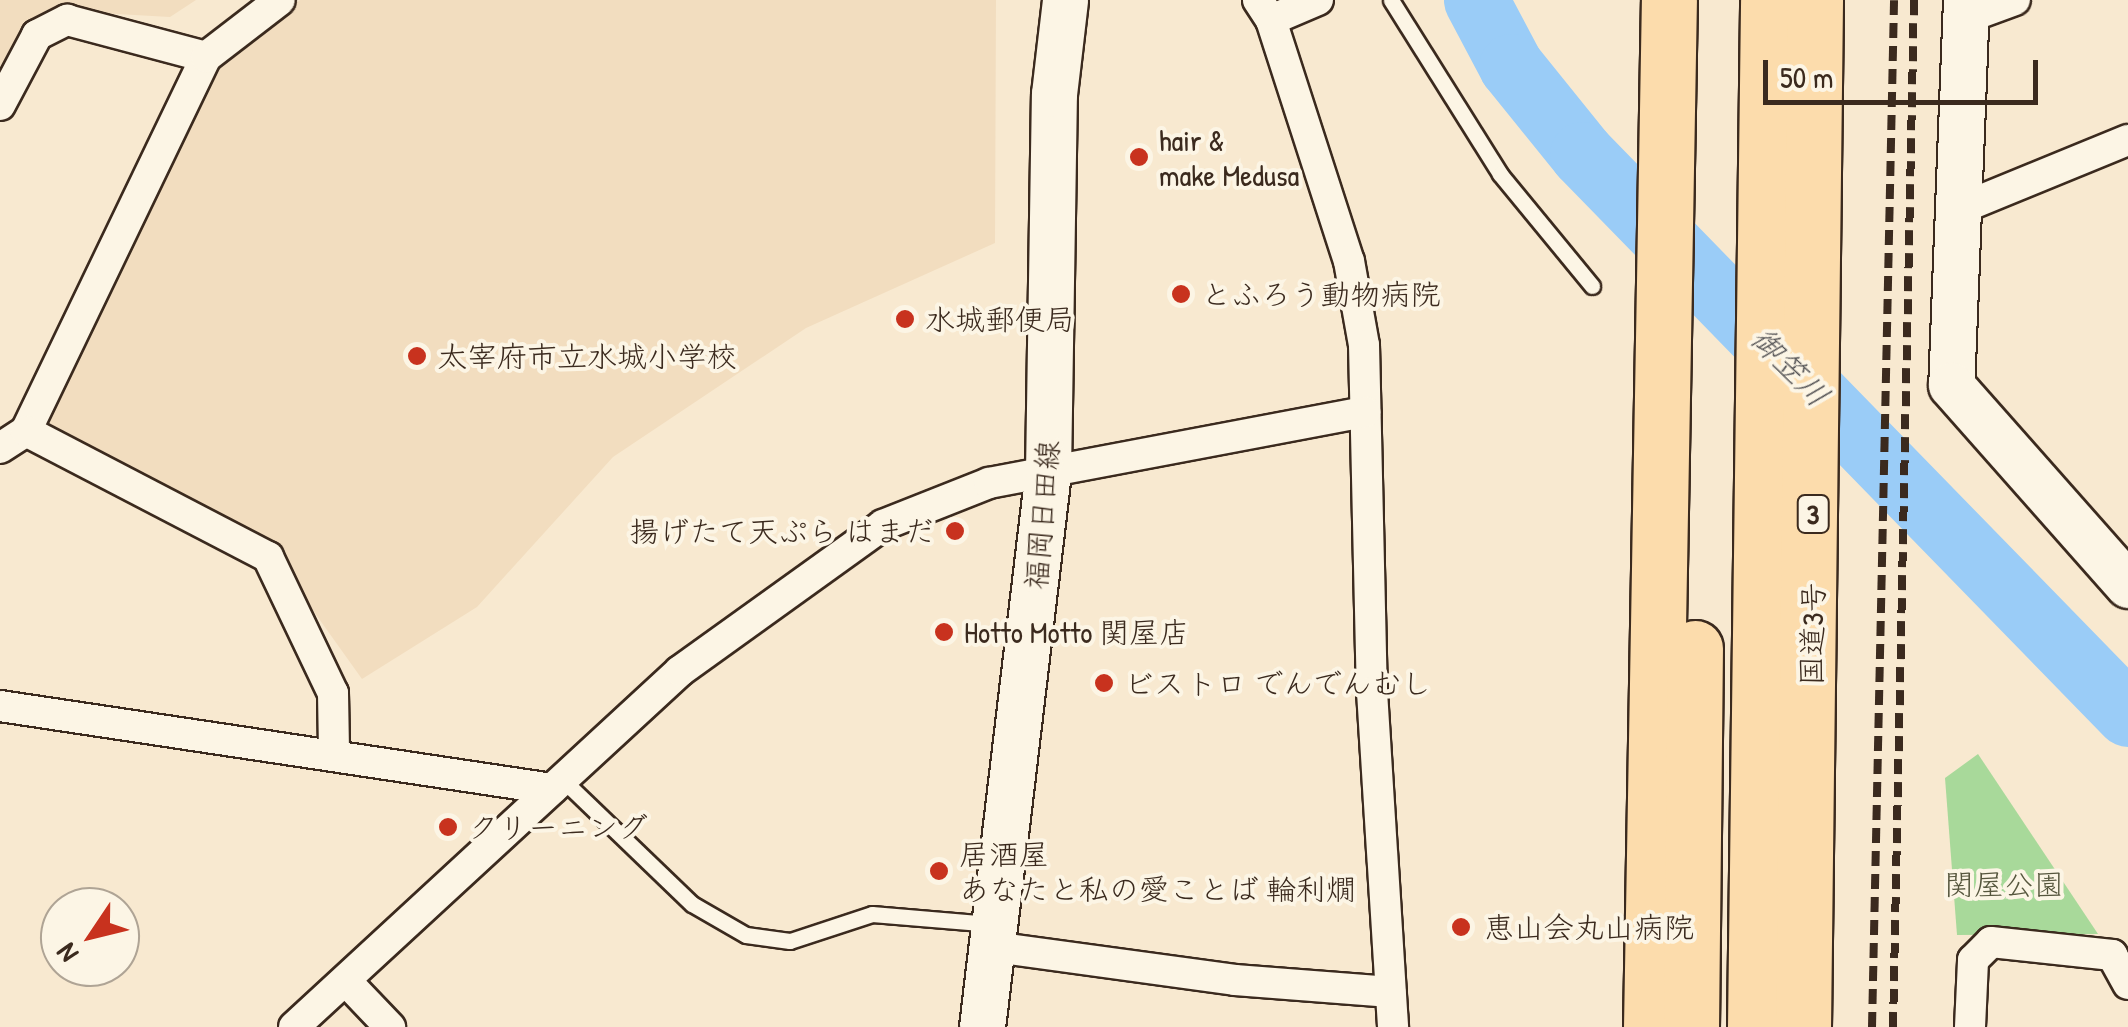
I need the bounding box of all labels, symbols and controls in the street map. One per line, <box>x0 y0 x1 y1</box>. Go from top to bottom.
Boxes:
scale bar <box>1768 40 2043 102</box>
text: 50 m <box>1780 57 1833 97</box>
place label: hair & make Medusa <box>1159 122 1299 192</box>
marker: hair & make Medusa <box>1128 146 1150 168</box>
place label: とふろう動物病院 <box>1201 276 1441 312</box>
marker: とふろう動物病院 <box>1170 283 1192 305</box>
place label: 水城郵便局 <box>925 301 1075 337</box>
marker: 水城郵便局 <box>894 308 916 330</box>
water label: 御笠川 <box>1743 319 1837 415</box>
place label: 太宰府市立水城小学校 <box>437 338 737 374</box>
marker: 太宰府市立水城小学校 <box>406 345 428 367</box>
street label: 福岡日田線 <box>1018 439 1066 591</box>
road number: 3 <box>1796 491 1830 537</box>
place label: 揚げたて天ぷら はまだ <box>628 513 935 549</box>
marker: 揚げたて天ぷら はまだ <box>944 520 966 542</box>
street label: 国道3号 <box>1793 582 1831 686</box>
place label: Hotto Motto 関屋店 <box>964 614 1189 650</box>
marker: Hotto Motto 関屋店 <box>933 621 955 643</box>
place label: ビストロ でんでんむし <box>1124 665 1431 701</box>
marker: ビストロ でんでんむし <box>1093 672 1115 694</box>
place label: クリーニング <box>468 809 648 845</box>
marker: クリーニング <box>437 816 459 838</box>
place label: 居酒屋 あなたと私の愛ことば 輪利燗 <box>959 836 1356 906</box>
marker: 居酒屋 あなたと私の愛ことば 輪利燗 <box>928 860 950 882</box>
park label: 関屋公園 <box>1944 866 2064 902</box>
north arrow <box>40 887 140 987</box>
place label: 恵山会丸山病院 <box>1484 909 1694 945</box>
marker: 恵山会丸山病院 <box>1448 914 1474 940</box>
text: N <box>47 936 87 970</box>

